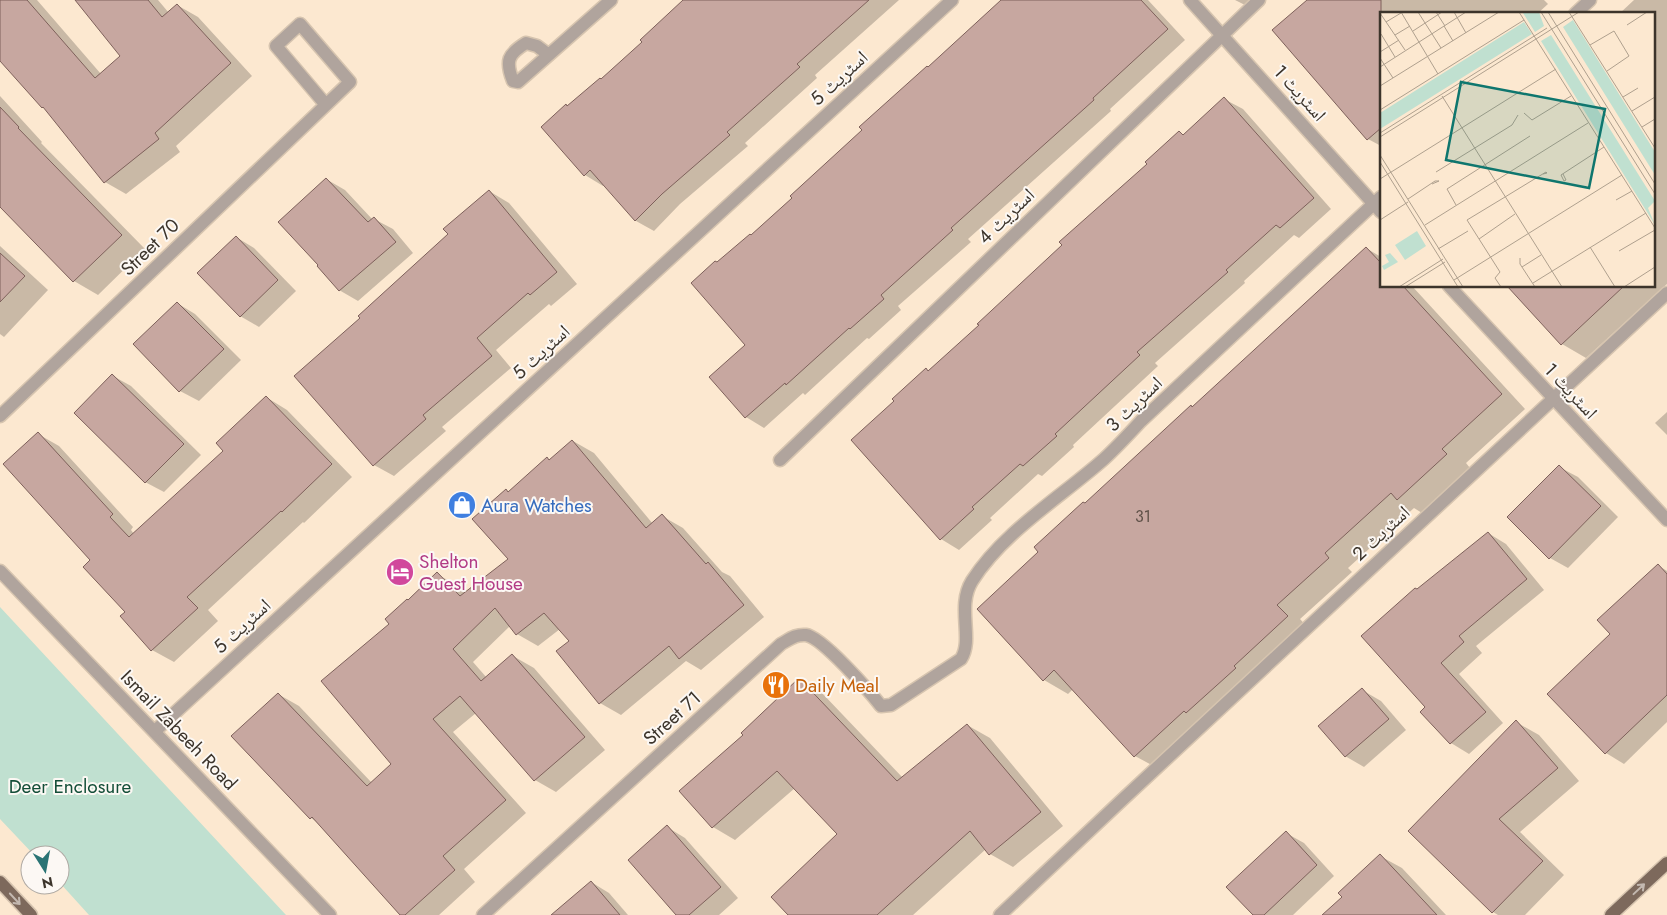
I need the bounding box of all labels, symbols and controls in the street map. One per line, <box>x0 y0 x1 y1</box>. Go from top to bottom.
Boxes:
inset map <box>1380 12 1654 288</box>
street label: اسٹریٹ 5 <box>804 44 874 112</box>
street label: اسٹریٹ 1 <box>1267 59 1333 127</box>
street label: اسٹریٹ 4 <box>971 182 1041 250</box>
street label: Street 70 <box>115 212 185 282</box>
street label: اسٹریٹ 5 <box>506 318 576 386</box>
street label: اسٹریٹ 1 <box>1538 357 1604 425</box>
street label: اسٹریٹ 3 <box>1100 370 1168 438</box>
shop icon: Aura Watches <box>447 490 477 520</box>
place label: Aura Watches <box>481 492 592 519</box>
street label: اسٹریٹ 2 <box>1346 499 1416 567</box>
house number: 31 <box>1135 505 1151 528</box>
place label: Shelton Guest House <box>419 548 523 597</box>
hotel icon: Shelton Guest House <box>385 557 415 587</box>
street label: اسٹریٹ 5 <box>207 592 277 660</box>
street label: Ismail Zabeeh Road <box>114 664 244 796</box>
restaurant icon: Daily Meal <box>761 670 791 700</box>
place label: Daily Meal <box>795 672 879 699</box>
street label: Street 71 <box>637 685 707 751</box>
park label: Deer Enclosure <box>9 773 132 800</box>
north arrow <box>20 845 70 895</box>
text: N <box>40 872 55 894</box>
one-way arrow <box>1633 883 1645 895</box>
one-way arrow <box>9 892 21 905</box>

